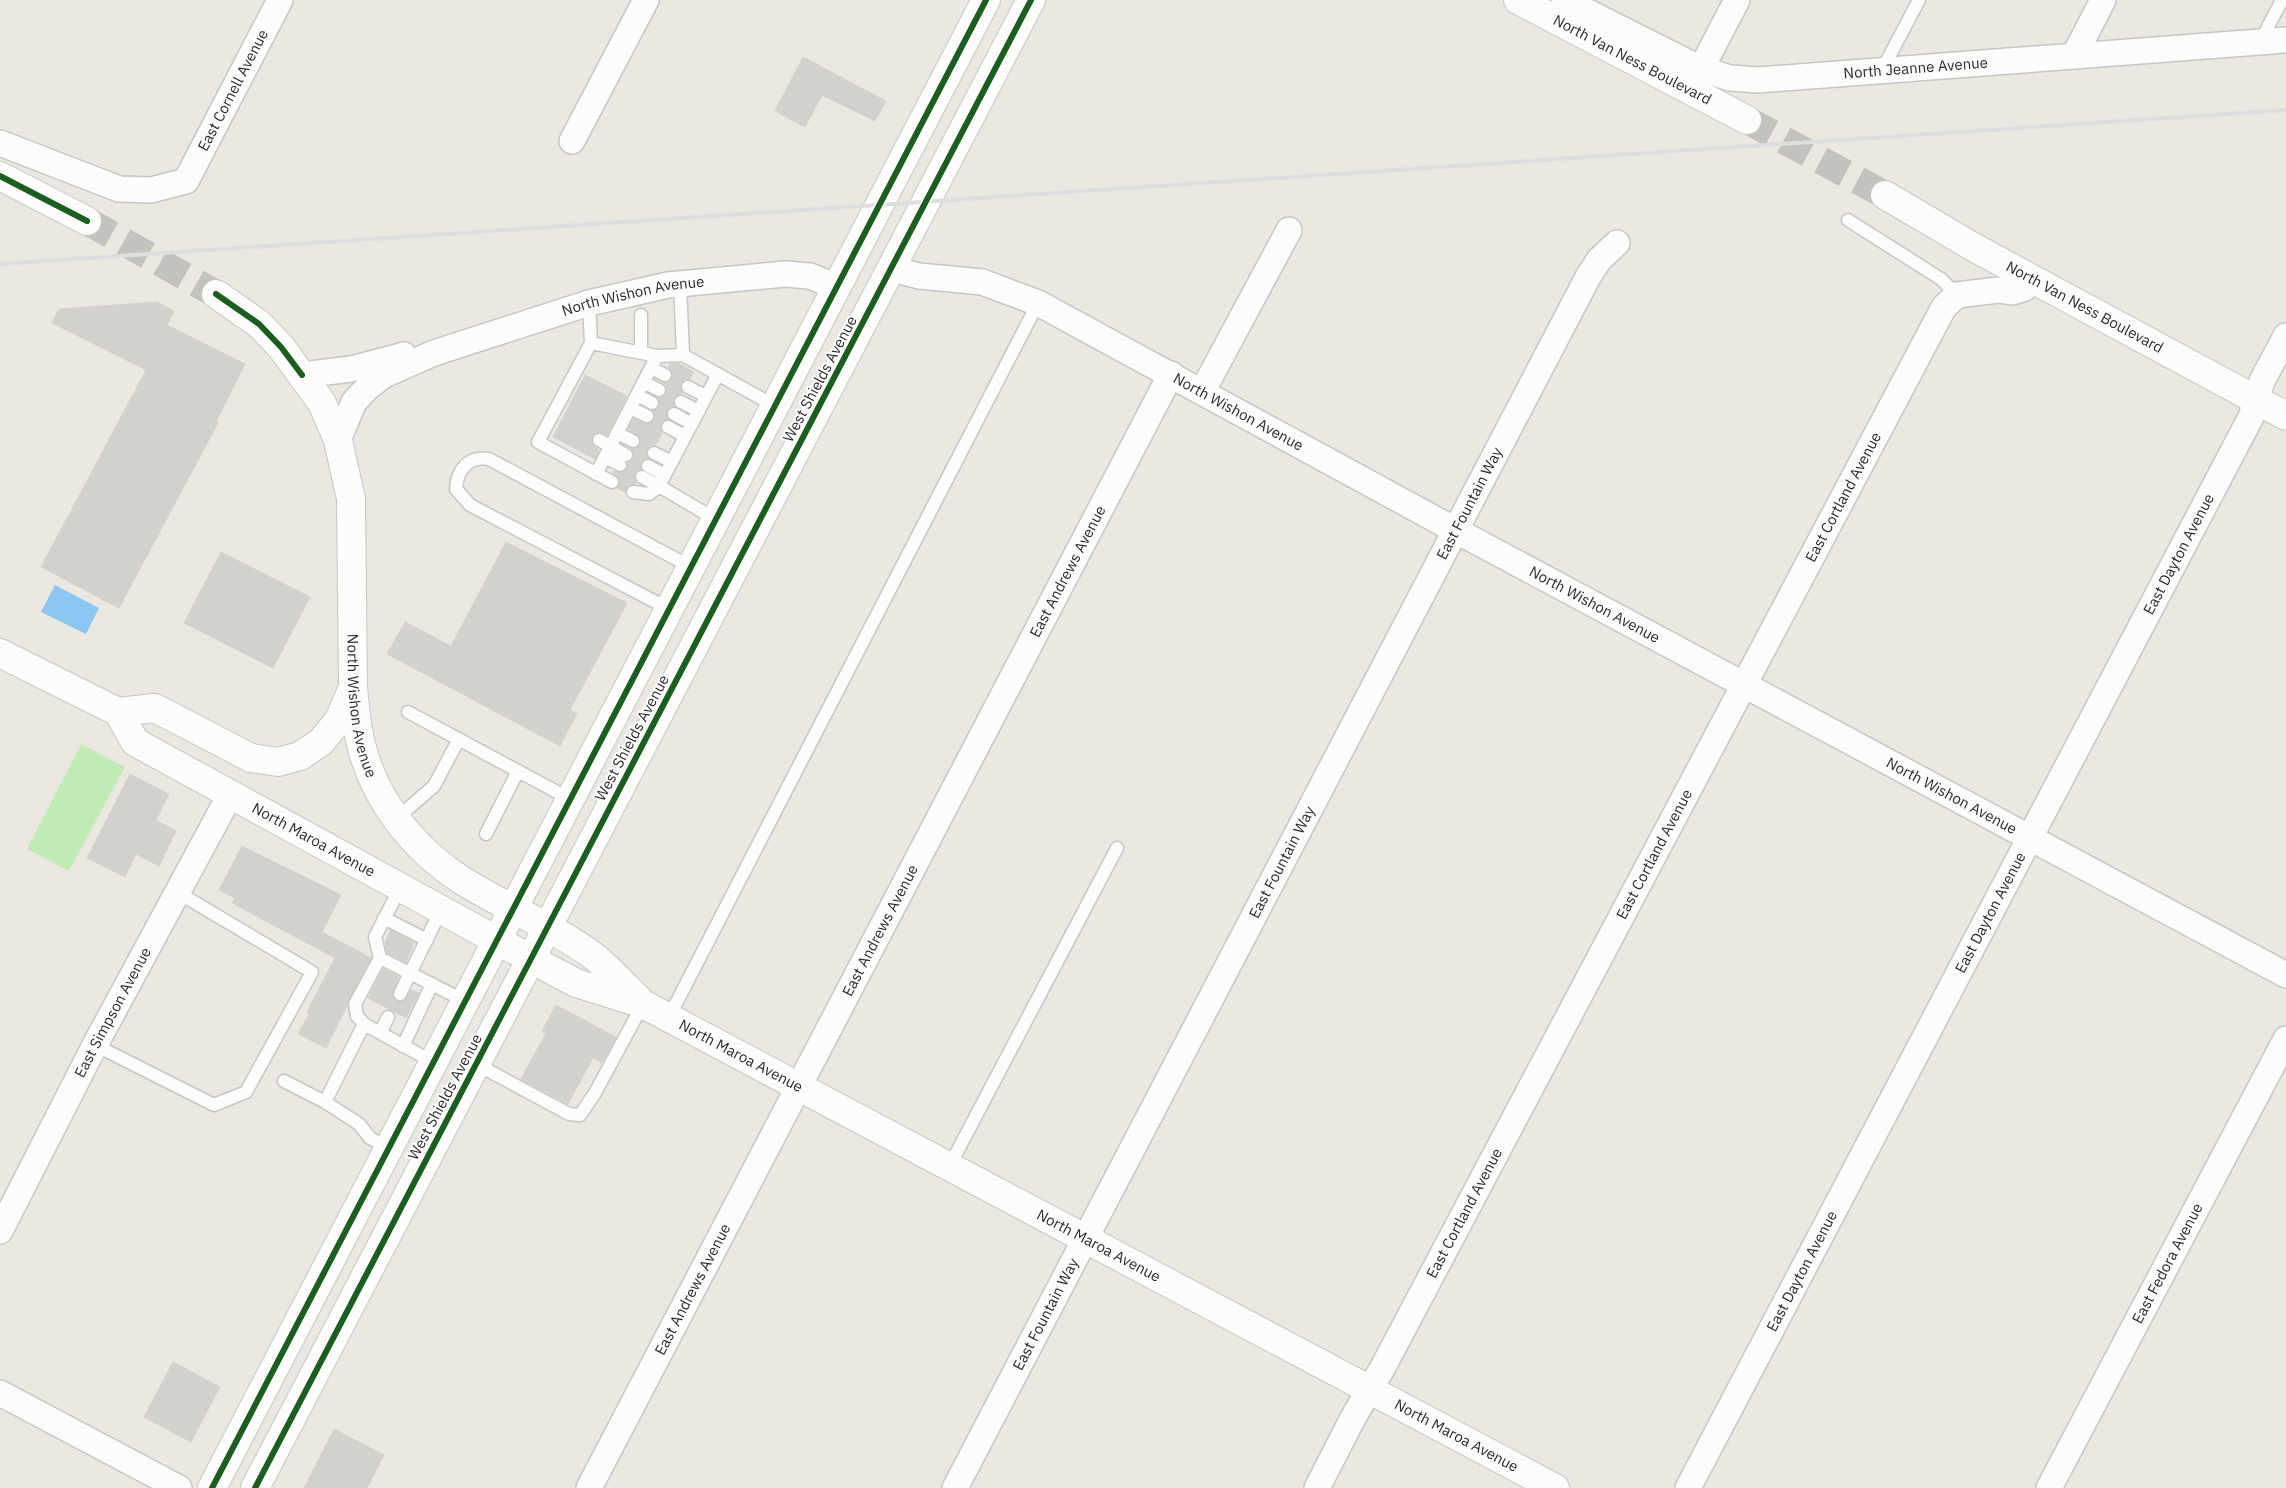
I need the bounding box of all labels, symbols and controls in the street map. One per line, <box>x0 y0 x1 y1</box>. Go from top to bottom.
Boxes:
street label: North Van Ness Boulevard <box>1550 10 1715 109</box>
street label: East Cornell Avenue <box>193 26 272 154</box>
street label: North Jeanne Avenue <box>1843 53 1989 82</box>
street label: North Van Ness Boulevard <box>2003 257 2167 357</box>
street label: North Wishon Avenue <box>559 272 705 320</box>
street label: West Shields Avenue <box>778 312 861 445</box>
street label: North Wishon Avenue <box>1170 368 1307 455</box>
street label: East Cortland Avenue <box>1801 429 1885 565</box>
street label: East Fountain Way <box>1432 443 1507 563</box>
street label: East Dayton Avenue <box>2139 490 2218 618</box>
street label: East Andrews Avenue <box>1025 502 1110 640</box>
street label: North Wishon Avenue <box>1526 562 1663 647</box>
street label: North Wishon Avenue <box>343 634 381 780</box>
street label: West Shields Avenue <box>590 671 673 804</box>
street label: North Wishon Avenue <box>1883 753 2020 838</box>
street label: East Cortland Avenue <box>1612 786 1696 922</box>
street label: North Maroa Avenue <box>249 798 379 881</box>
street label: East Fountain Way <box>1244 802 1319 921</box>
street label: East Dayton Avenue <box>1950 849 2030 976</box>
street label: East Andrews Avenue <box>838 861 922 999</box>
street label: East Simpson Avenue <box>70 944 155 1081</box>
street label: North Maroa Avenue <box>676 1015 806 1096</box>
street label: West Shields Avenue <box>403 1030 486 1163</box>
street label: East Cortland Avenue <box>1422 1145 1506 1281</box>
street label: East Fedora Avenue <box>2128 1200 2207 1327</box>
street label: North Maroa Avenue <box>1034 1205 1164 1286</box>
street label: East Dayton Avenue <box>1762 1207 1841 1335</box>
street label: East Andrews Avenue <box>650 1220 734 1358</box>
street label: East Fountain Way <box>1008 1254 1083 1373</box>
street label: North Maroa Avenue <box>1391 1395 1522 1476</box>

